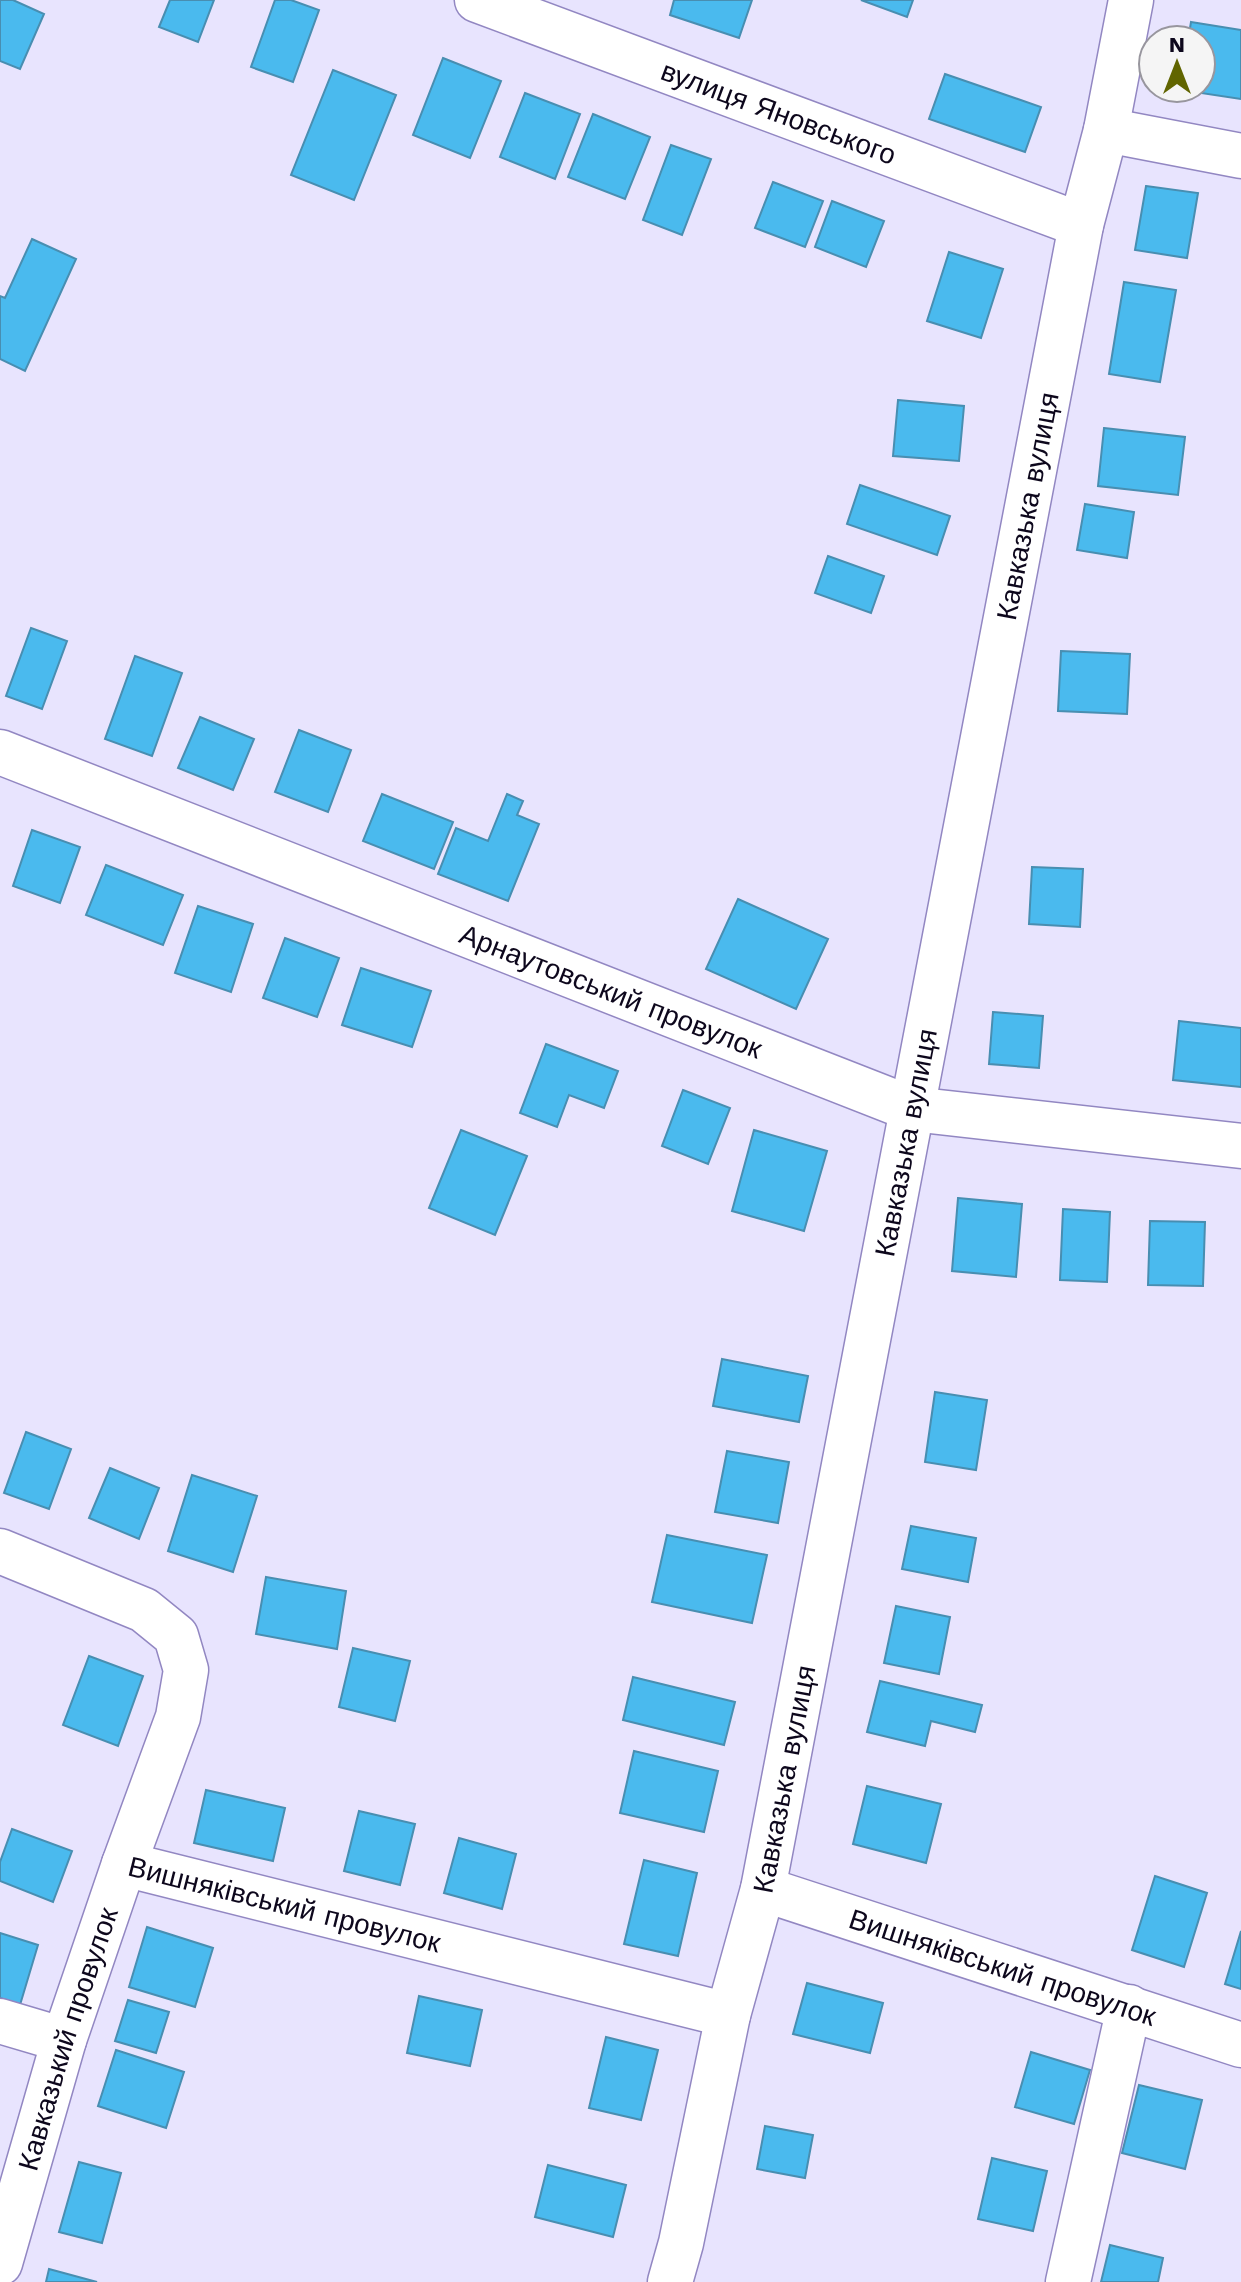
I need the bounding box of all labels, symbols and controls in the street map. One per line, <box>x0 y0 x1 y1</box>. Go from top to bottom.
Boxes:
north arrow <box>1137 24 1217 104</box>
text: N <box>1169 32 1185 57</box>
street label: вулиця Яновського <box>657 54 901 171</box>
street label: Кавказька вулиця <box>989 389 1065 623</box>
street label: Арнаутовський провулок <box>455 917 767 1065</box>
street label: Кавказька вулиця <box>868 1026 944 1259</box>
street label: Кавказька вулиця <box>746 1662 822 1896</box>
street label: Вишняківський провулок <box>125 1849 445 1959</box>
street label: Кавказький провулок <box>11 1902 125 2174</box>
street label: Вишняківський провулок <box>845 1902 1161 2033</box>

